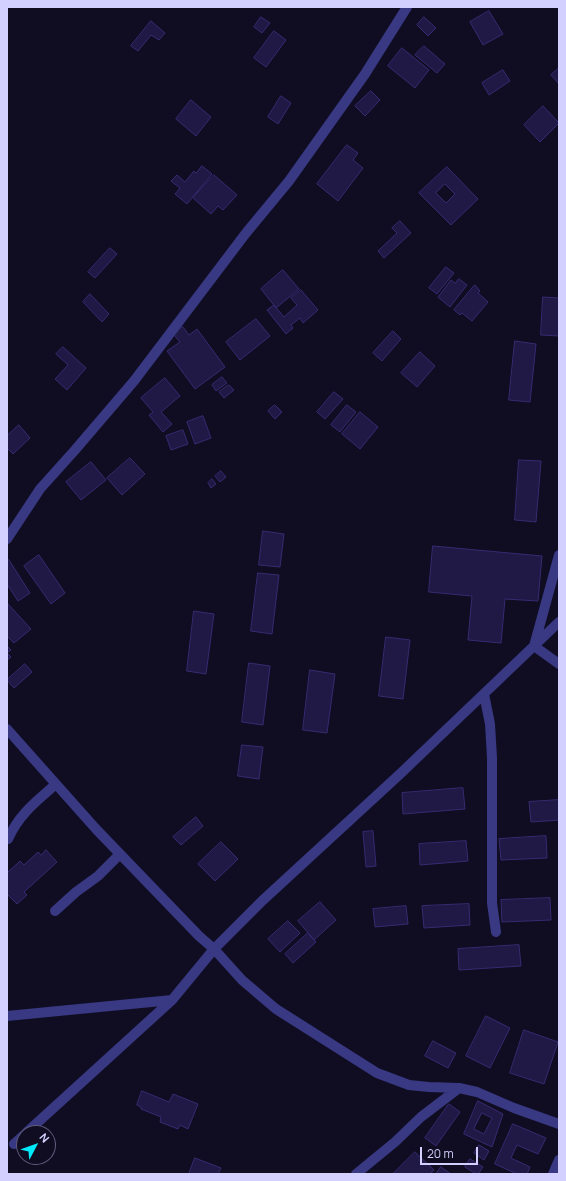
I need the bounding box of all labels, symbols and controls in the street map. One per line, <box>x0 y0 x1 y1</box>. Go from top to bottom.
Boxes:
north arrow <box>16 1125 56 1165</box>
text: N <box>36 1130 53 1145</box>
scale bar <box>422 1139 480 1165</box>
text: 20 m <box>427 1145 454 1162</box>

